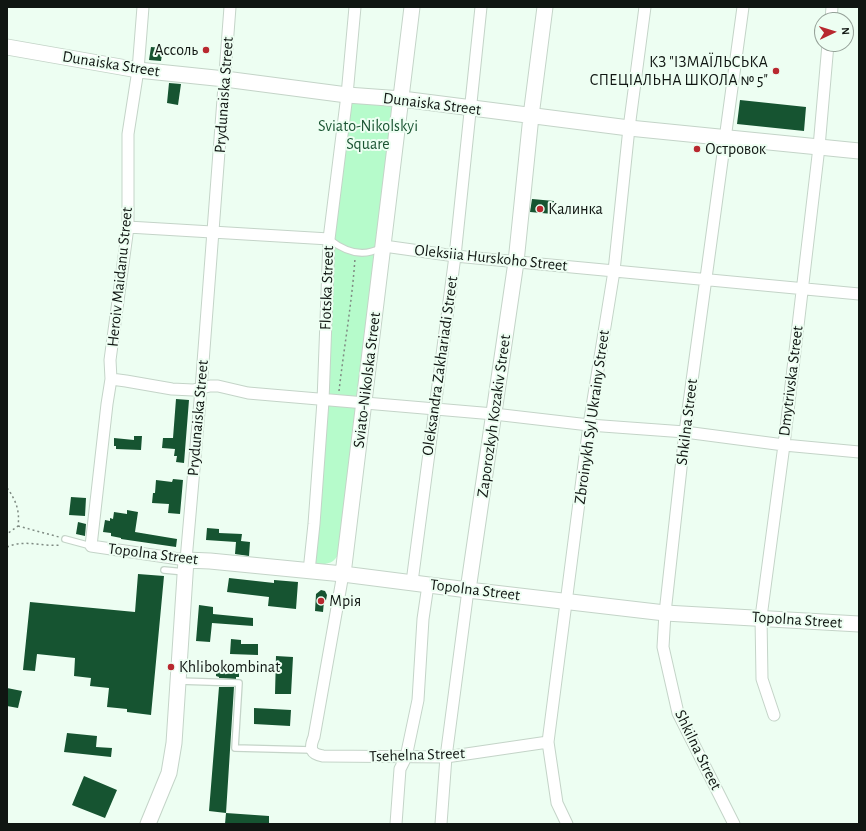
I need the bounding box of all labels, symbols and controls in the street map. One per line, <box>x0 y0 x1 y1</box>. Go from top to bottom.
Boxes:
north arrow <box>814 12 854 52</box>
text: N <box>840 27 851 35</box>
street label: Prydunaiska Street <box>210 36 238 154</box>
place label: Ассоль <box>154 40 198 60</box>
marker: Ассоль <box>201 45 211 55</box>
street label: Dunaiska Street <box>61 47 161 81</box>
place label: КЗ "ІЗМАЇЛЬСЬКА СПЕЦІАЛЬНА ШКОЛА № 5" <box>589 52 768 90</box>
marker: КЗ "ІЗМАЇЛЬСЬКА СПЕЦІАЛЬНА ШКОЛА № 5" <box>771 66 781 76</box>
street label: Dunaiska Street <box>382 88 482 120</box>
park label: Sviato-Nikolskyi Square <box>318 116 418 154</box>
place label: Островок <box>705 139 766 159</box>
marker: Островок <box>692 144 702 154</box>
place label: Калинка <box>548 199 603 219</box>
marker: Калинка <box>535 204 545 214</box>
street label: Heroiv Maidanu Street <box>103 206 137 348</box>
street label: Oleksiia Hurskoho Street <box>414 240 568 276</box>
street label: Flotska Street <box>316 245 338 331</box>
street label: Oleksandra Zakhariadi Street <box>418 275 462 457</box>
street label: Sviato-Nikolska Street <box>349 311 385 449</box>
street label: Dmytrivska Street <box>775 325 807 437</box>
street label: Zbroinykh Syl Ukrainy Street <box>570 329 614 505</box>
street label: Zaporozkyh Kozakiv Street <box>473 333 515 499</box>
street label: Prydunaiska Street <box>183 359 213 477</box>
street label: Shkilna Street <box>672 378 702 466</box>
street label: Topolna Street <box>107 539 199 569</box>
street label: Topolna Street <box>429 575 521 605</box>
place label: Мрія <box>329 591 361 611</box>
marker: Мрія <box>316 596 326 606</box>
street label: Topolna Street <box>751 607 843 633</box>
place label: Khlibokombinat <box>179 657 280 677</box>
marker: Khlibokombinat <box>166 662 176 672</box>
street label: Shkilna Street <box>670 707 726 793</box>
street label: Tsehelna Street <box>369 744 465 766</box>

